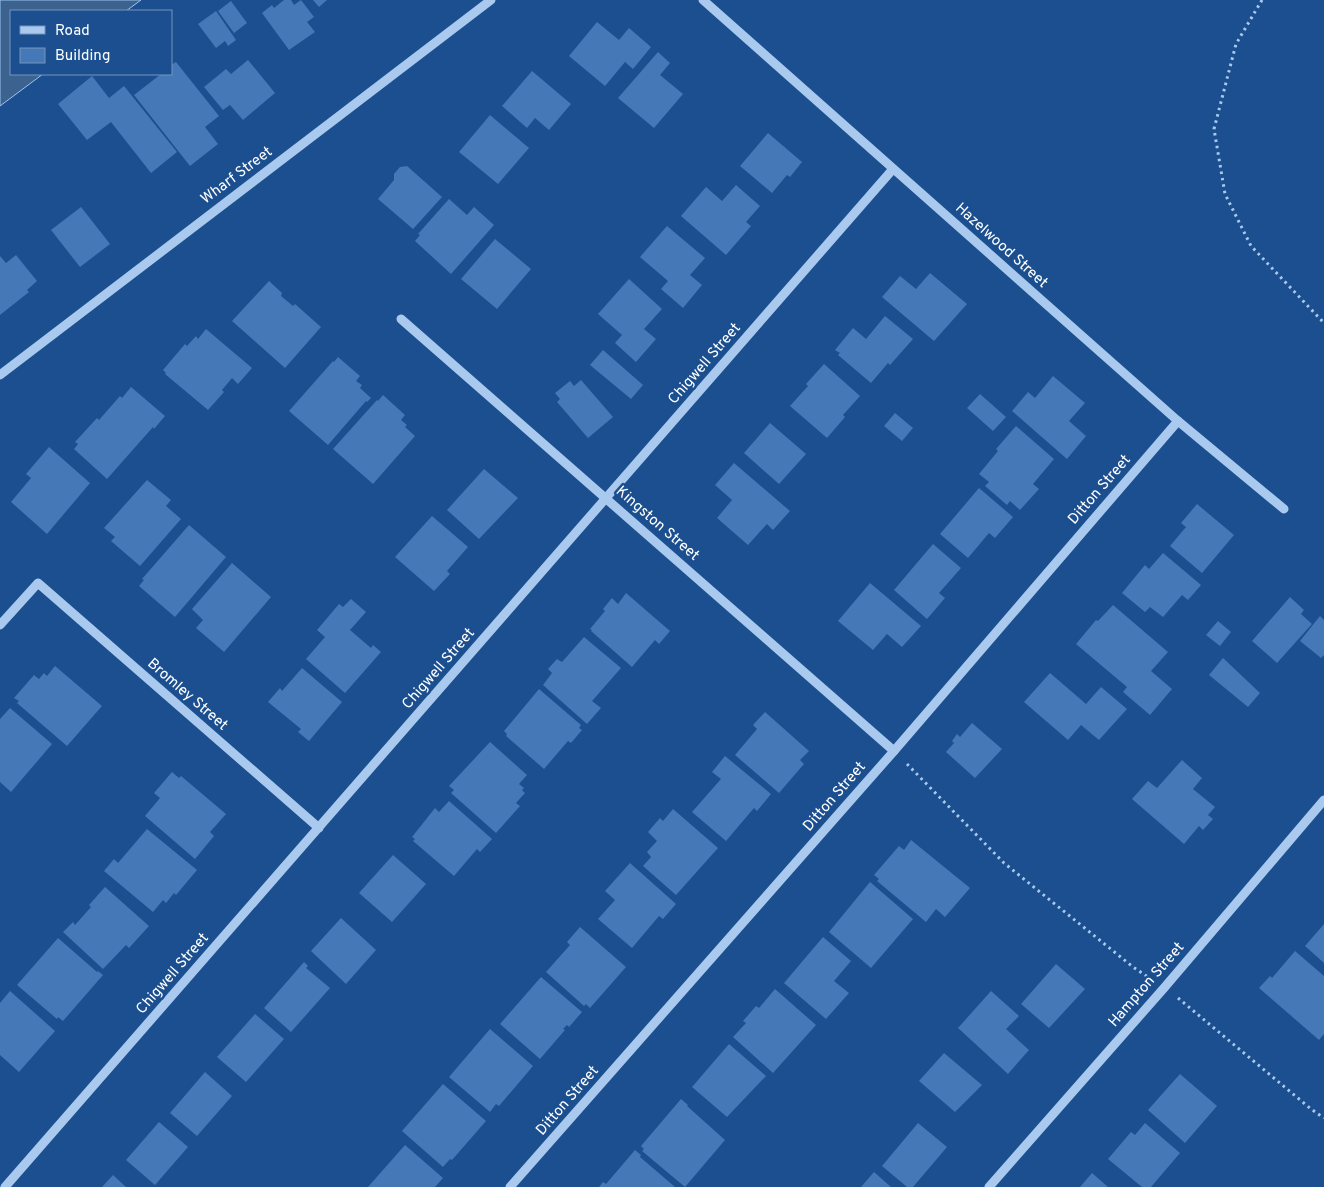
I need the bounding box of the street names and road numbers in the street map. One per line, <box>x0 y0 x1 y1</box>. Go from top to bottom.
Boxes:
street label: Wharf Street <box>197 143 277 209</box>
street label: Hazelwood Street <box>951 199 1051 293</box>
street label: Chigwell Street <box>664 319 746 409</box>
street label: Ditton Street <box>1064 451 1136 529</box>
street label: Kingston Street <box>611 482 703 566</box>
street label: Chigwell Street <box>398 624 480 714</box>
street label: Bromley Street <box>143 655 231 735</box>
street label: Ditton Street <box>799 758 871 836</box>
street label: Chigwell Street <box>132 929 214 1019</box>
street label: Hampton Street <box>1105 939 1189 1031</box>
street label: Ditton Street <box>532 1062 604 1140</box>

